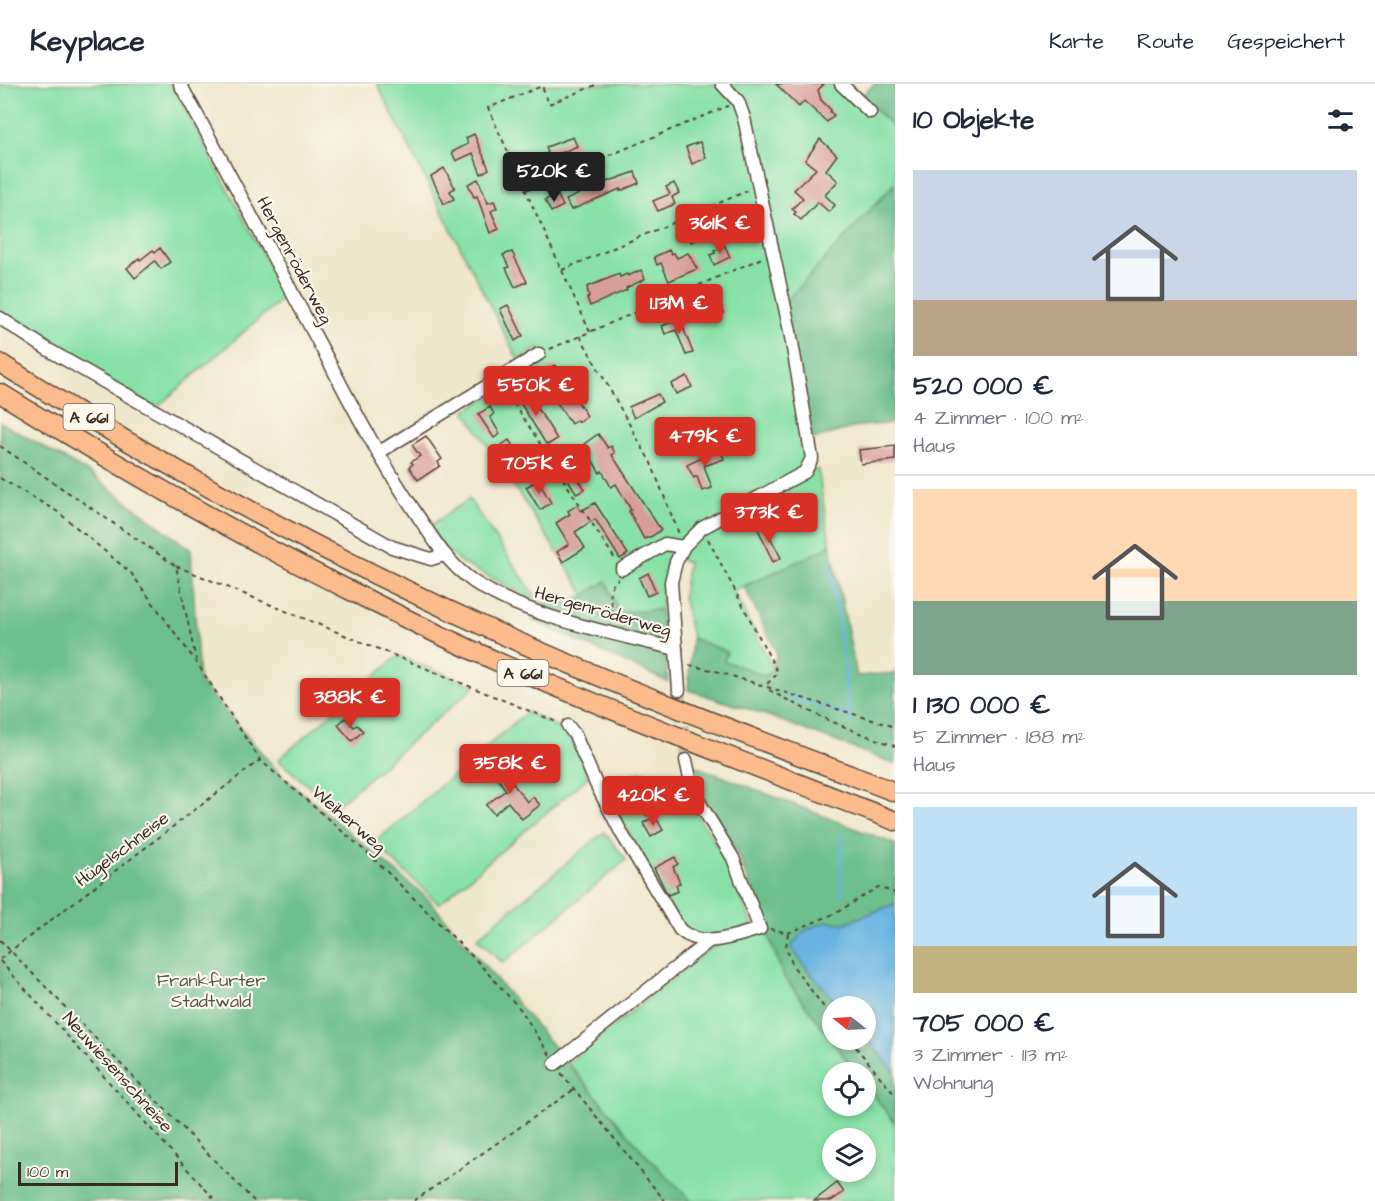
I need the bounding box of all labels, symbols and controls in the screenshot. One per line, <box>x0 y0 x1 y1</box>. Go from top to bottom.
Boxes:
text: Keyplace <box>30 22 145 61</box>
text: Karte <box>1049 27 1104 56</box>
text: Route <box>1137 27 1194 56</box>
text: Gespeichert <box>1227 27 1345 56</box>
text: 10 Objekte <box>913 102 1034 138</box>
icon: filters <box>1324 104 1357 137</box>
pin: 520K € <box>505 152 603 203</box>
text: 520K € <box>517 157 591 185</box>
street label: Hergenröderweg <box>250 192 339 329</box>
pin: 361K € <box>671 204 769 255</box>
text: 361K € <box>689 209 751 237</box>
icon: home <box>1081 209 1189 317</box>
pin: 1.13M € <box>624 284 734 335</box>
text: 1.13M € <box>650 289 708 317</box>
pin: 550K € <box>487 366 585 417</box>
text: 520 000 € <box>913 368 1053 404</box>
text: 550K € <box>498 371 574 399</box>
road number: A 661 <box>64 404 115 430</box>
text: 4 Zimmer · 100 m² <box>913 404 1084 432</box>
pin: 479K € <box>656 417 754 468</box>
text: 479K € <box>668 422 742 450</box>
text: Haus <box>913 432 955 460</box>
pin: 705K € <box>490 444 588 495</box>
text: 705K € <box>501 449 577 477</box>
pin: 373K € <box>720 493 818 544</box>
text: 373K € <box>735 498 803 526</box>
icon: home <box>1081 528 1189 636</box>
street label: Hergenröderweg <box>531 580 674 644</box>
road number: A 661 <box>498 660 548 686</box>
pin: 388K € <box>301 678 399 729</box>
text: 388K € <box>314 683 386 711</box>
text: 1 130 000 € <box>913 687 1050 723</box>
text: 5 Zimmer · 188 m² <box>913 723 1085 751</box>
pin: 358K € <box>461 744 559 795</box>
text: 358K € <box>473 749 547 777</box>
text: Haus <box>913 751 955 779</box>
pin: 420K € <box>604 776 702 827</box>
street label: Weiherweg <box>305 780 391 860</box>
text: 420K € <box>616 781 690 809</box>
street label: Hügelschneise <box>70 806 175 894</box>
icon: home <box>1081 846 1189 954</box>
park label: Frankfurter Stadtwald <box>157 968 265 1014</box>
north arrow <box>822 996 876 1050</box>
map controls <box>822 996 876 1182</box>
text: 705 000 € <box>913 1005 1055 1041</box>
street label: Neuwiesenschneise <box>57 1007 179 1138</box>
text: 3 Zimmer · 113 m² <box>913 1041 1068 1069</box>
button: locate <box>822 1062 876 1116</box>
text: Wohnung <box>913 1069 993 1097</box>
button: layers <box>822 1128 876 1182</box>
scale bar <box>18 1159 178 1186</box>
text: 100 m <box>27 1161 68 1183</box>

